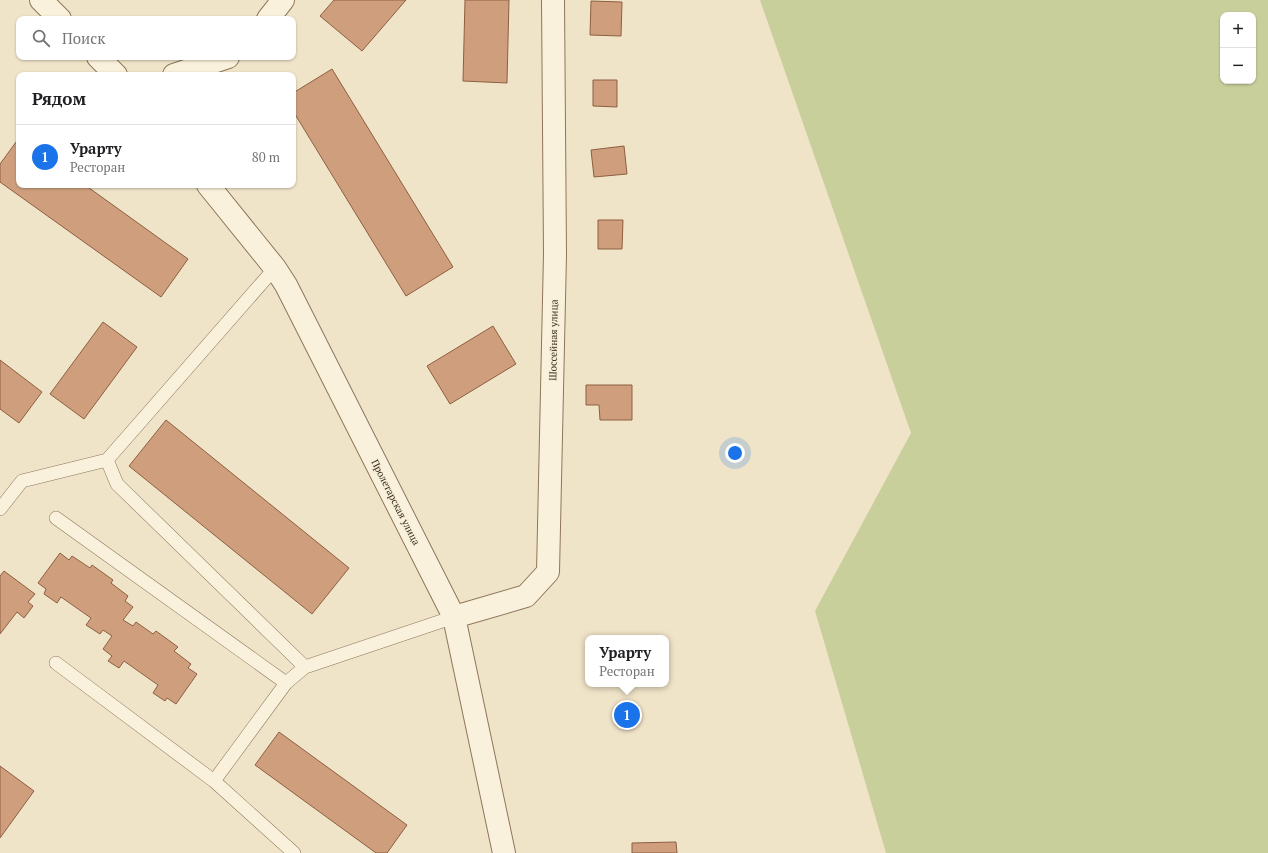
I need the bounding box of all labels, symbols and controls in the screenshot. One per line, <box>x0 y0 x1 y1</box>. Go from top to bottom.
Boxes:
map controls <box>1220 12 1256 84</box>
button: + <box>1220 12 1256 48</box>
search box <box>16 16 296 60</box>
icon: search <box>30 27 52 49</box>
text: Поиск <box>62 28 105 48</box>
button: − <box>1220 48 1256 84</box>
text: Рядом <box>32 87 86 110</box>
text: Урарту <box>70 138 122 158</box>
text: 1 <box>41 148 49 166</box>
text: 80 m <box>252 148 280 166</box>
text: Ресторан <box>70 158 125 176</box>
street label: Шоссейная улица <box>546 299 561 381</box>
your location <box>725 443 745 463</box>
street label: Пролетарская улица <box>368 457 423 547</box>
popup <box>585 635 669 687</box>
text: Урарту <box>599 642 651 662</box>
text: Ресторан <box>599 662 655 680</box>
pin: 1 <box>614 700 640 730</box>

